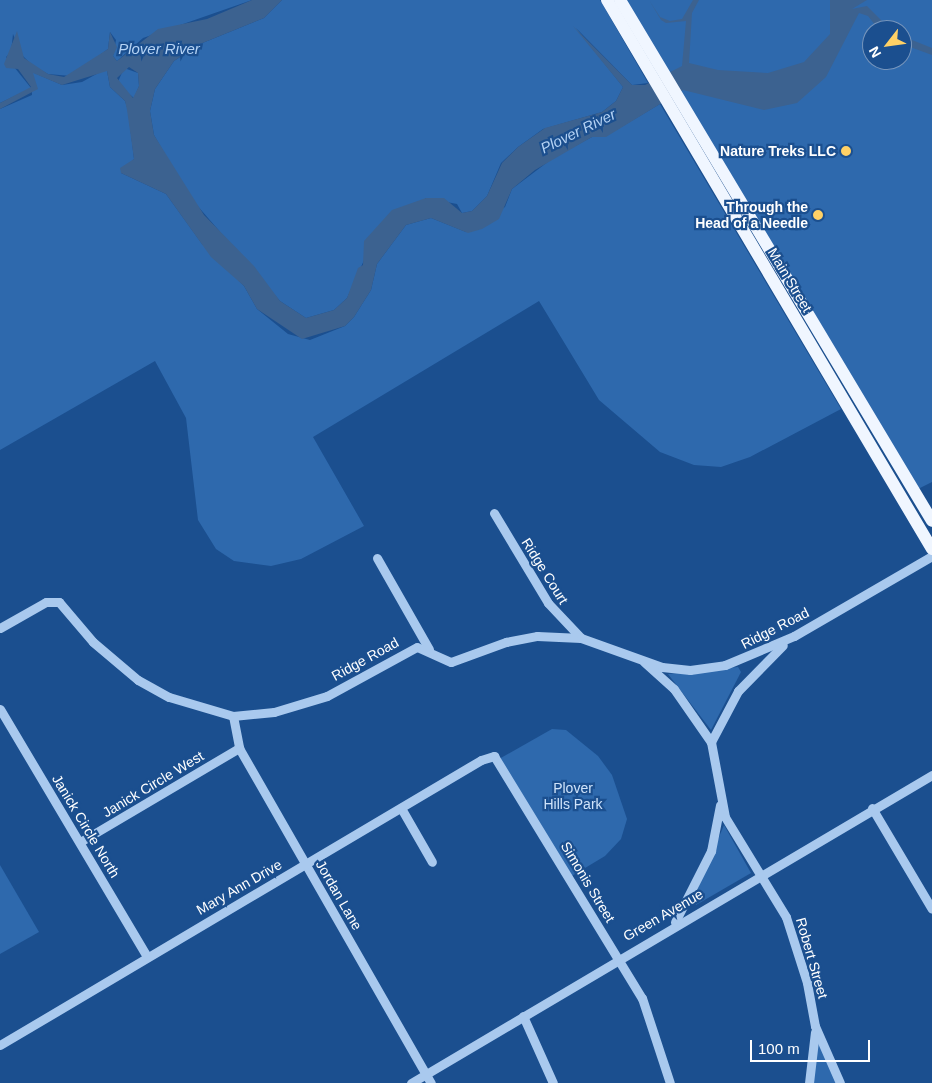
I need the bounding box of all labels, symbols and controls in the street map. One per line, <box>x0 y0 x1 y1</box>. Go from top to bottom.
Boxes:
north arrow <box>862 20 912 70</box>
water label: Plover River <box>118 40 200 58</box>
text: N <box>865 44 884 60</box>
water label: Plover River <box>537 105 619 157</box>
place label: Nature Treks LLC <box>720 143 836 159</box>
marker: Nature Treks LLC <box>840 145 852 157</box>
place label: Through the Head of a Needle <box>695 199 808 232</box>
marker: Through the Head of a Needle <box>812 209 824 221</box>
street label: Main Street <box>764 245 816 315</box>
street label: Ridge Court <box>518 535 572 607</box>
street label: Ridge Road <box>738 604 812 652</box>
street label: Ridge Road <box>329 634 401 684</box>
street label: Janick Circle West <box>99 747 207 821</box>
street label: Janick Circle North <box>49 771 123 881</box>
park label: Plover Hills Park <box>543 780 603 812</box>
street label: Simonis Street <box>557 839 619 925</box>
street label: Mary Ann Drive <box>193 856 285 918</box>
street label: Jordan Lane <box>312 857 366 933</box>
street label: Green Avenue <box>620 885 706 945</box>
street label: Robert Street <box>792 916 832 1000</box>
scale bar <box>752 1030 872 1062</box>
text: 100 m <box>758 1040 800 1057</box>

